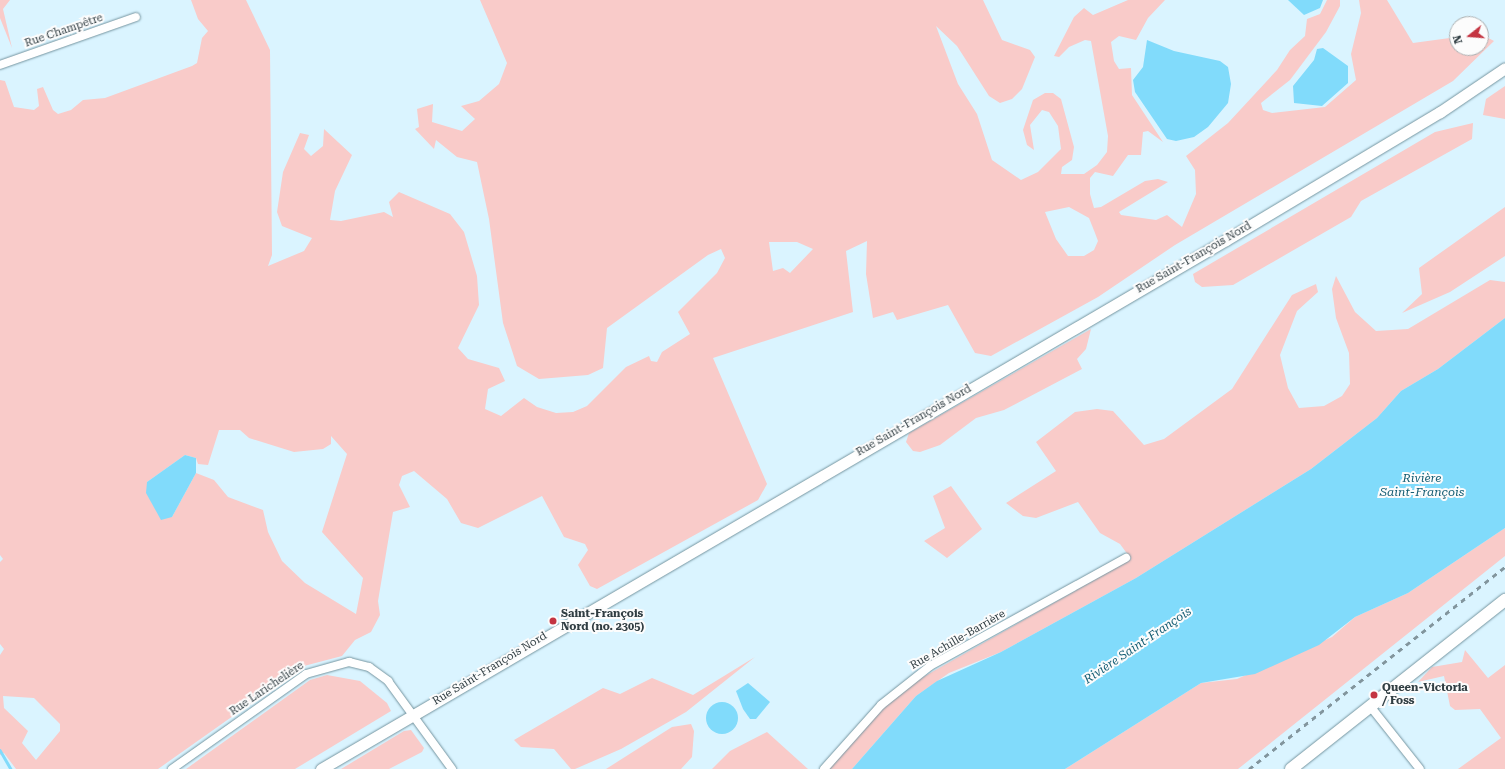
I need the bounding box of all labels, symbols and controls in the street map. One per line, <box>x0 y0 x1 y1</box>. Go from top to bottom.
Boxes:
street label: Rue Champêtre <box>23 11 105 51</box>
north arrow <box>1449 16 1489 56</box>
text: N <box>1451 33 1465 45</box>
street label: Rue Saint-François Nord <box>1134 220 1254 296</box>
street label: Rue Saint-François Nord <box>854 383 974 459</box>
water label: Rivière Saint-François <box>1380 472 1464 500</box>
water label: Rivière Saint-François <box>1082 605 1194 687</box>
street label: Rue Achille-Barrière <box>908 607 1008 673</box>
place label: Saint-François Nord (no. 2305) <box>561 608 644 634</box>
marker: Saint-François Nord (no. 2305) <box>548 616 558 626</box>
street label: Rue Saint-François Nord <box>431 630 549 708</box>
street label: Rue Larichelière <box>227 659 307 719</box>
place label: Queen-Victoria / Foss <box>1382 682 1468 708</box>
marker: Queen-Victoria / Foss <box>1369 690 1379 700</box>

